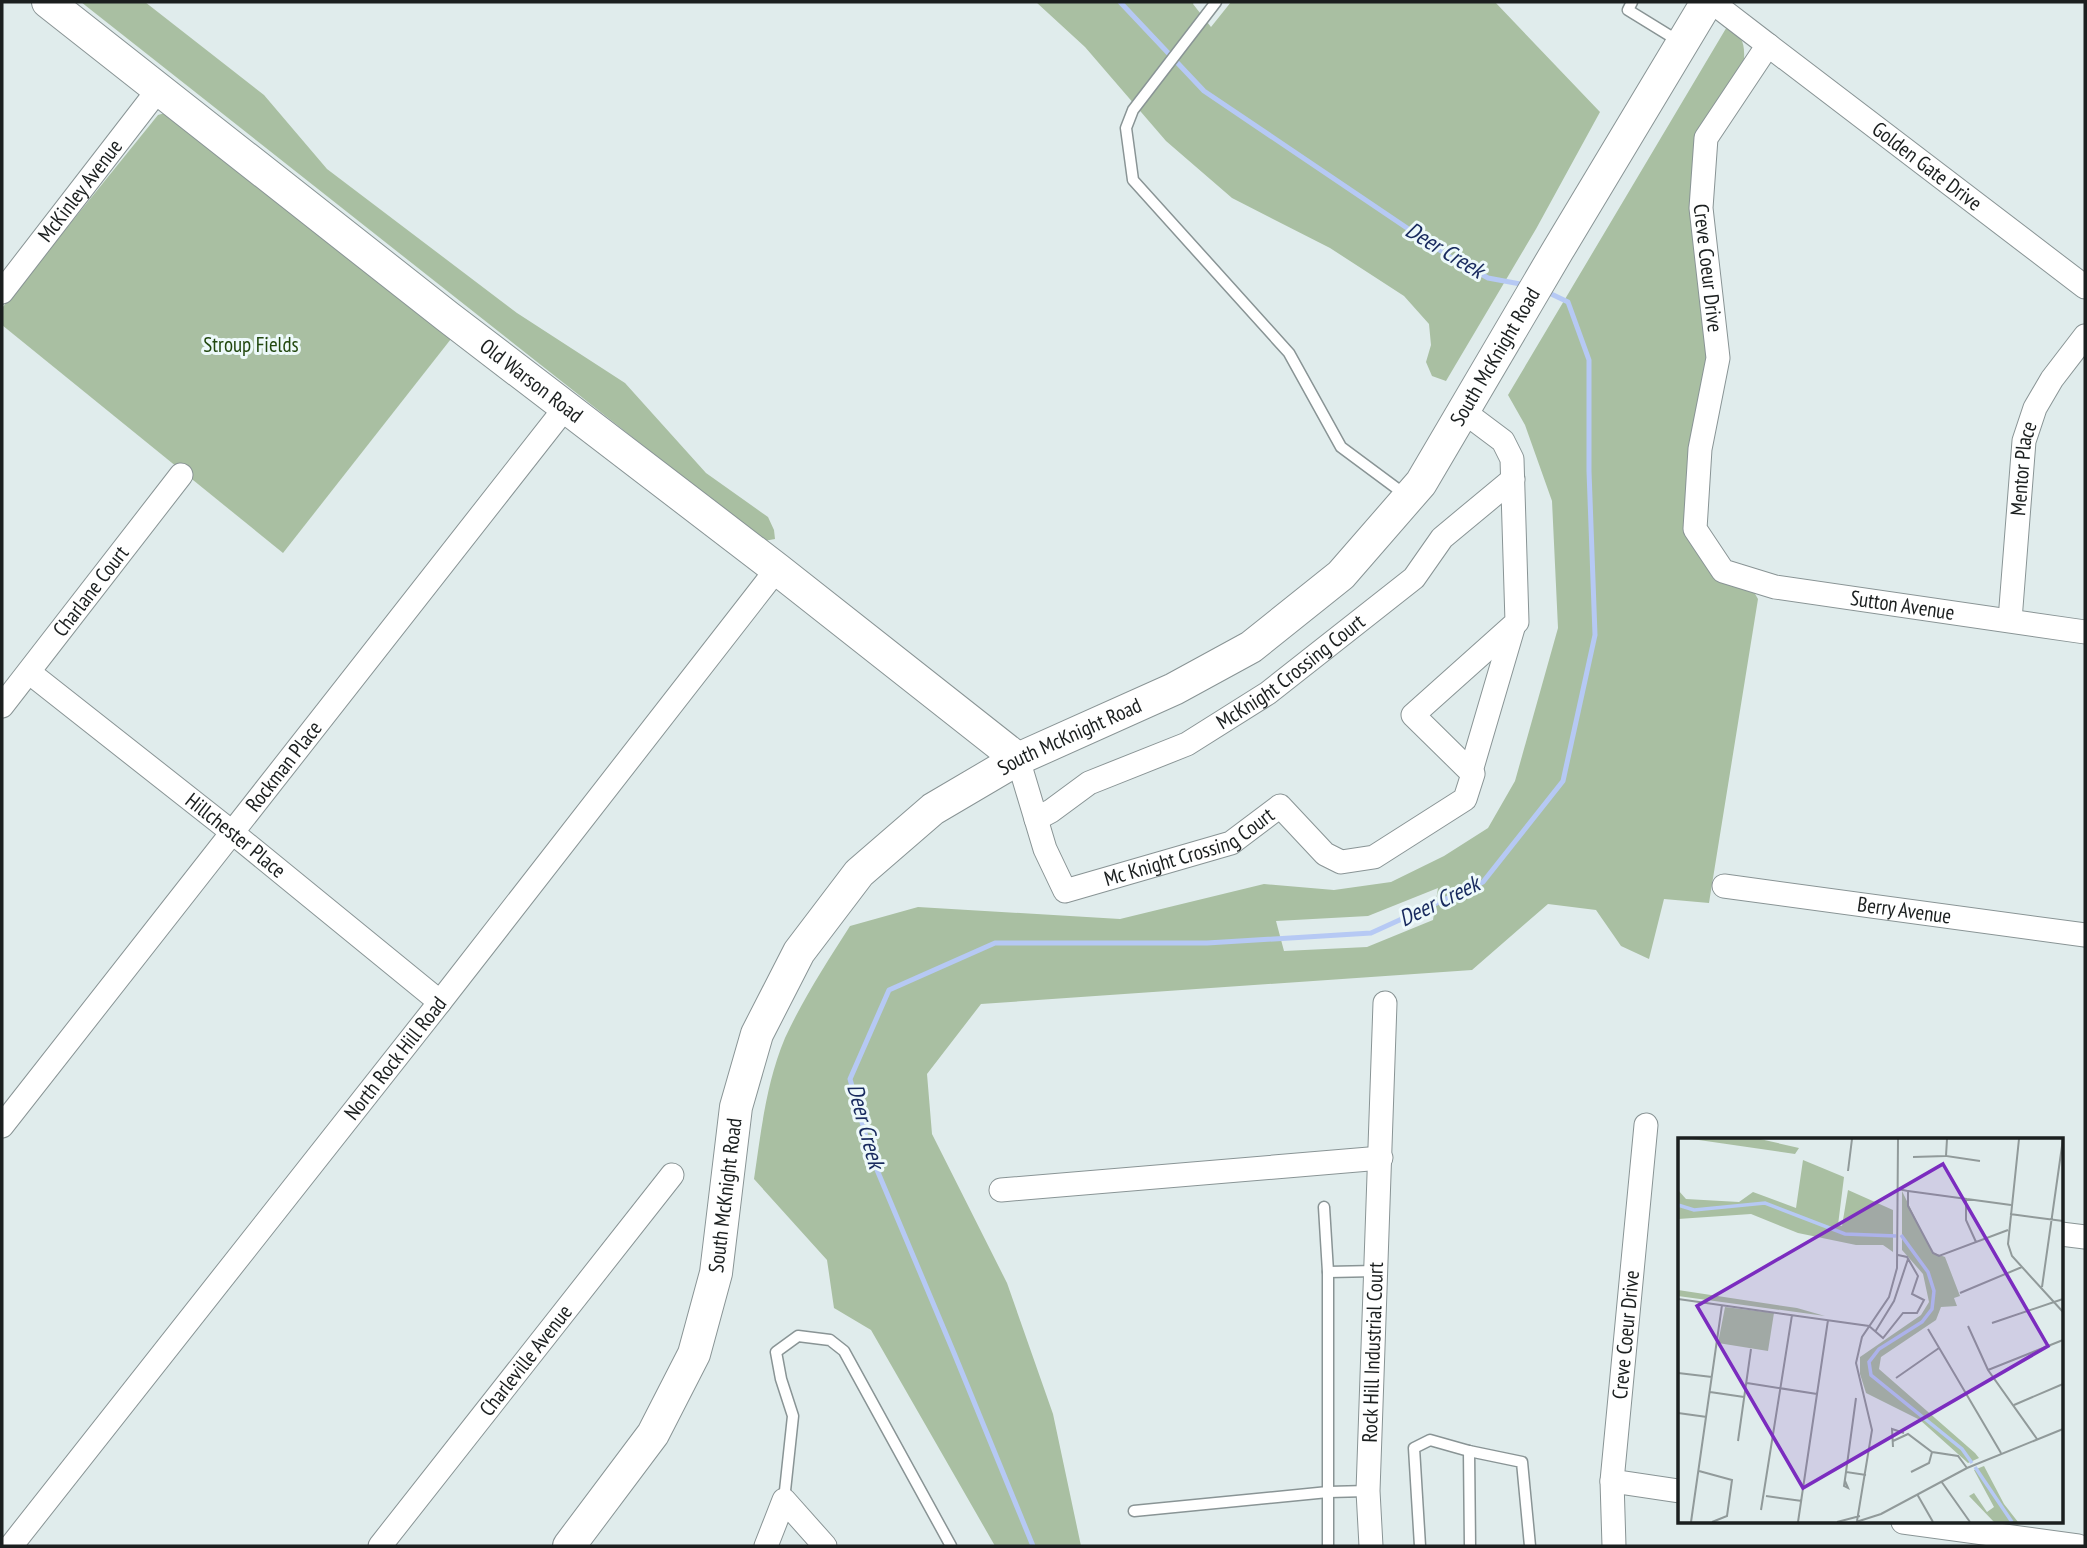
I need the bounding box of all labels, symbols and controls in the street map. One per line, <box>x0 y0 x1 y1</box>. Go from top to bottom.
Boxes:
street label: Golden Gate Drive <box>1867 115 1988 217</box>
street label: McKinley Avenue <box>32 134 128 247</box>
street label: Creve Coeur Drive <box>1688 202 1729 334</box>
water label: Deer Creek <box>1401 215 1492 286</box>
street label: South McKnight Road <box>1444 283 1546 431</box>
park label: Stroup Fields <box>203 331 299 358</box>
street label: Old Warson Road <box>475 332 589 428</box>
street label: Mentor Place <box>2004 418 2043 517</box>
street label: Charlane Court <box>47 540 134 642</box>
street label: Sutton Avenue <box>1849 584 1956 626</box>
street label: McKnight Crossing Court <box>1211 608 1370 735</box>
street label: South McKnight Road <box>992 691 1146 781</box>
street label: Rockman Place <box>240 715 328 817</box>
street label: Hillchester Place <box>180 787 292 884</box>
street label: Mc Knight Crossing Court <box>1101 801 1280 892</box>
water label: Deer Creek <box>1394 867 1487 933</box>
street label: Berry Avenue <box>1856 890 1953 930</box>
street label: North Rock Hill Road <box>338 991 452 1125</box>
water label: Deer Creek <box>841 1080 892 1174</box>
street label: South McKnight Road <box>702 1116 748 1274</box>
inset map <box>1678 1138 2062 1524</box>
street label: Rock Hill Industrial Court <box>1356 1261 1389 1443</box>
street label: Creve Coeur Drive <box>1606 1269 1645 1400</box>
street label: Charleville Avenue <box>473 1299 578 1421</box>

